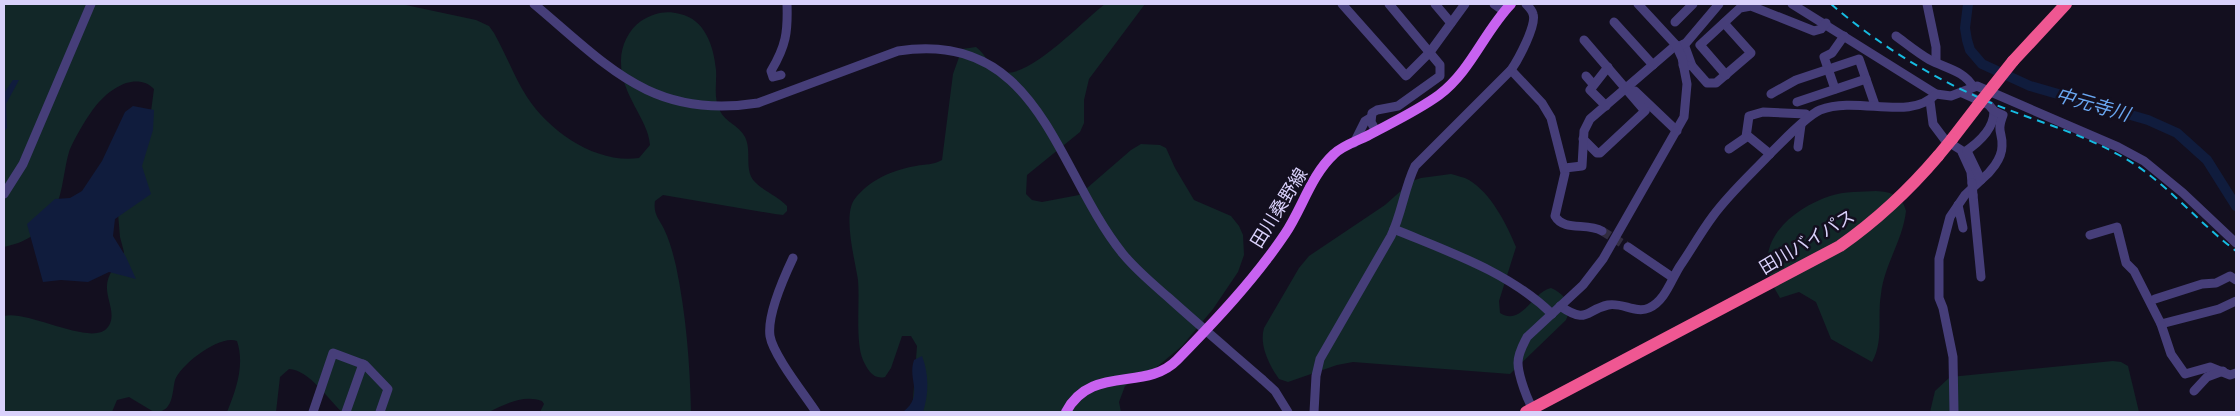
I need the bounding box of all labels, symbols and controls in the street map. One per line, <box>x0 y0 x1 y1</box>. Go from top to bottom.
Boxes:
water label: 中元寺川 <box>2053 81 2135 128</box>
street label: 田川桑野線 <box>1244 163 1313 253</box>
street label: 田川バイパス <box>1754 203 1859 280</box>

